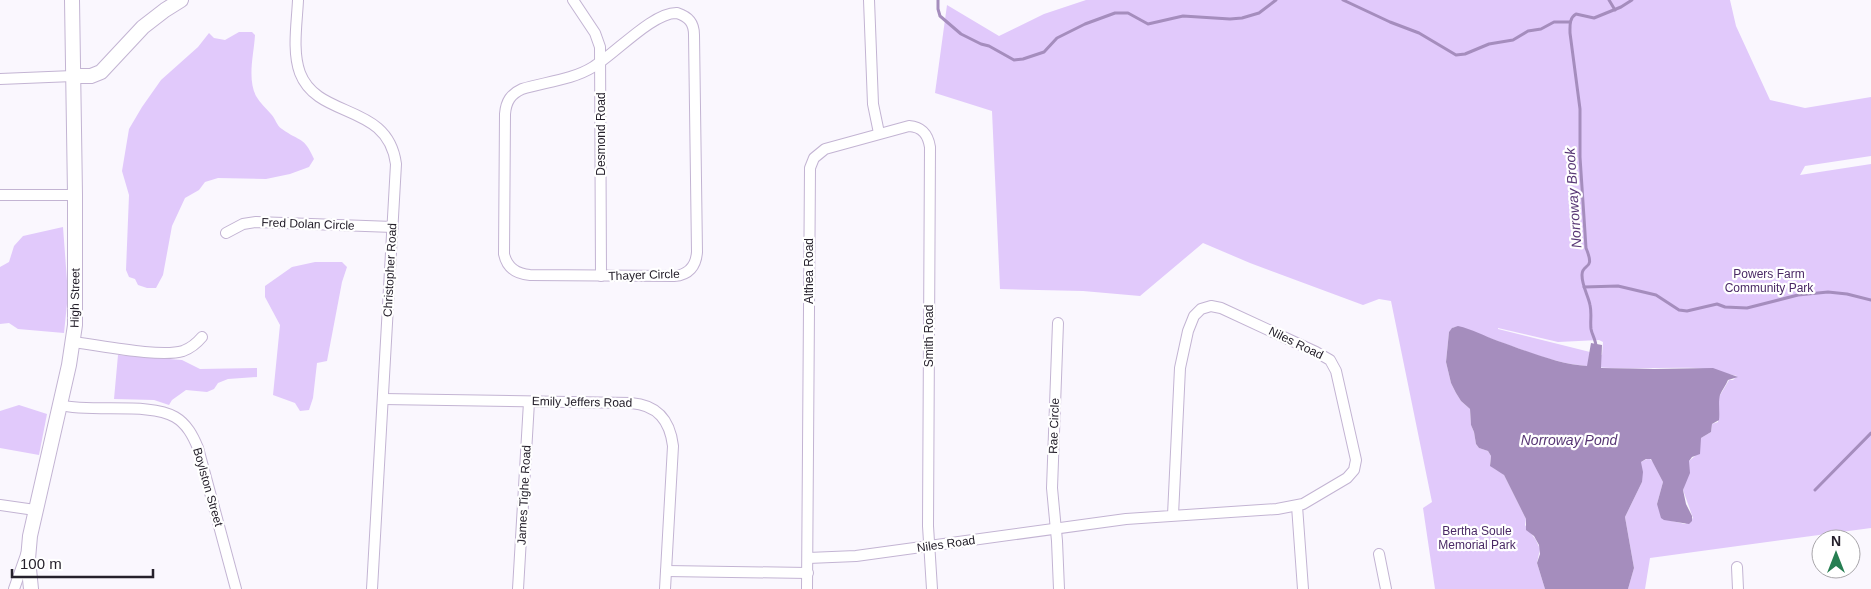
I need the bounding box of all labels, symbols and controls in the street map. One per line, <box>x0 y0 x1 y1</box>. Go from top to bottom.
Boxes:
street label: Desmond Road <box>594 92 608 176</box>
water label: Norroway Brook <box>1561 146 1584 249</box>
street label: Fred Dolan Circle <box>261 215 355 233</box>
street label: Christopher Road <box>381 223 399 317</box>
street label: Althea Road <box>802 238 816 304</box>
street label: High Street <box>67 267 83 328</box>
street label: Thayer Circle <box>608 267 680 283</box>
park label: Powers Farm Community Park <box>1725 267 1814 295</box>
street label: Smith Road <box>922 305 936 367</box>
street label: Niles Road <box>1267 324 1325 362</box>
street label: Emily Jeffers Road <box>532 394 632 410</box>
street label: Rae Circle <box>1046 397 1062 454</box>
water label: Norroway Pond <box>1521 432 1618 448</box>
street label: James Tighe Road <box>514 445 534 545</box>
street label: Boylston Street <box>190 446 226 529</box>
park label: Bertha Soule Memorial Park <box>1438 524 1517 552</box>
north arrow <box>1811 529 1861 579</box>
street label: Niles Road <box>916 533 976 555</box>
text: N <box>1831 533 1841 549</box>
scale bar <box>12 546 154 578</box>
text: 100 m <box>20 555 62 572</box>

